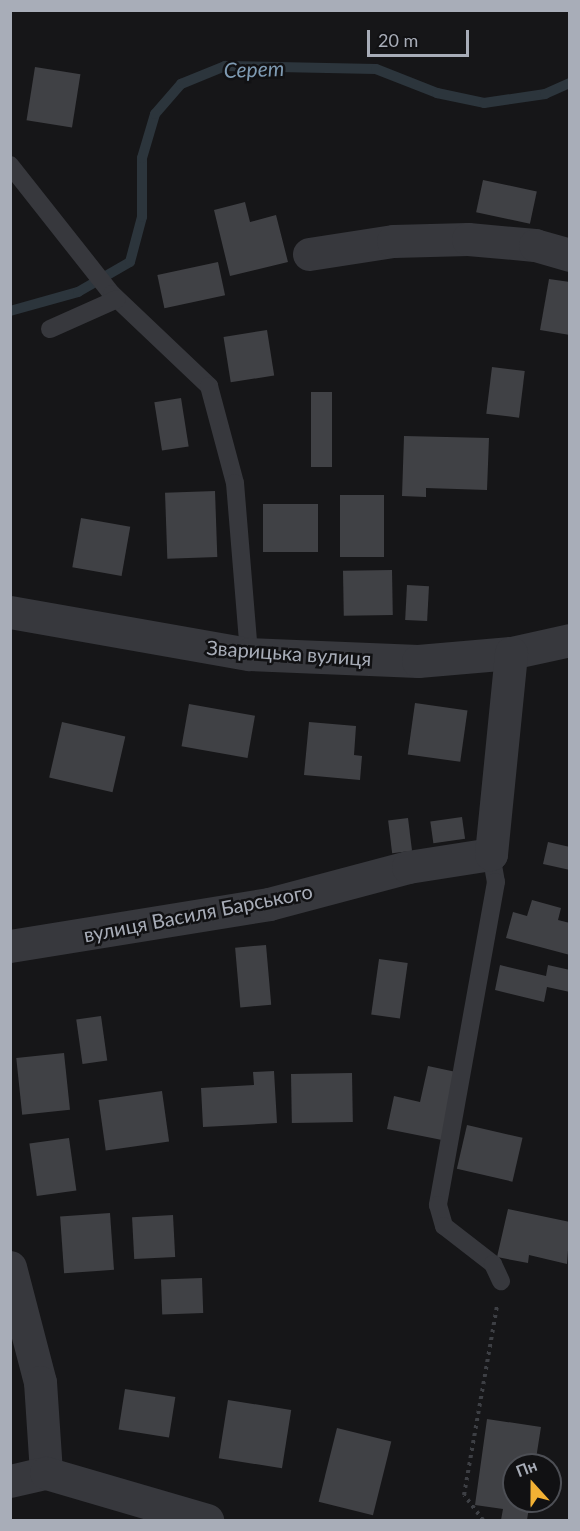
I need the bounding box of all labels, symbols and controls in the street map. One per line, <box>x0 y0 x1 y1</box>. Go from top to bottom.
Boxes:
scale bar <box>370 18 472 56</box>
text: 20 m <box>378 29 418 51</box>
water label: Серет <box>223 55 285 83</box>
street label: Зварицька вулиця <box>206 635 372 671</box>
street label: вулиця Василя Барського <box>81 879 315 947</box>
north arrow <box>502 1453 562 1513</box>
text: Пн <box>513 1455 539 1480</box>

